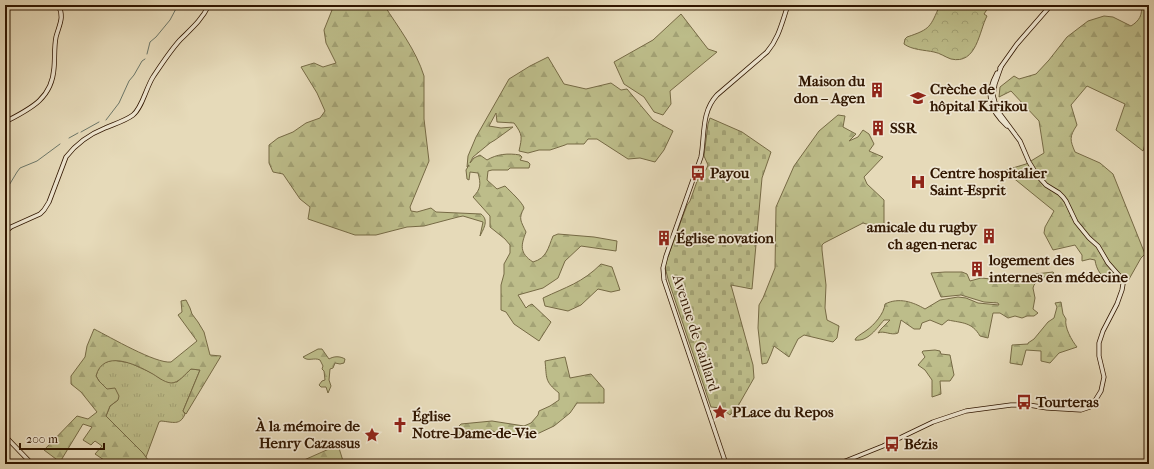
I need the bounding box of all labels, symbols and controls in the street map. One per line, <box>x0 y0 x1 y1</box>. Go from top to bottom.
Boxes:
place label: Maison du don – Agen <box>794 72 865 107</box>
place label: Crèche de hôpital Kirikou <box>929 80 1028 115</box>
building icon: Maison du don – Agen <box>868 81 886 99</box>
school or university icon: Crèche de hôpital Kirikou <box>909 89 927 107</box>
building icon: SSR <box>869 119 887 137</box>
place label: SSR <box>890 119 917 137</box>
bus stop icon: Payou <box>689 164 707 182</box>
place label: Payou <box>710 164 750 182</box>
place label: Centre hospitalier Saint-Esprit <box>930 164 1047 199</box>
hospital icon: Centre hospitalier Saint-Esprit <box>909 173 927 191</box>
place label: amicale du rugby ch agen-nerac <box>867 218 978 253</box>
building icon: amicale du rugby ch agen-nerac <box>980 227 998 245</box>
building icon: Église novation <box>655 229 673 247</box>
place label: Église novation <box>676 229 774 247</box>
place label: logement des internes en médecine <box>988 251 1128 286</box>
building icon: logement des internes en médecine <box>968 260 986 278</box>
street label: Avenue de Gaillard <box>668 271 724 395</box>
bus stop icon: Tourteras <box>1015 393 1033 411</box>
place label: Tourteras <box>1035 393 1099 411</box>
place icon: PLace du Repos <box>711 403 729 421</box>
place label: PLace du Repos <box>732 403 834 421</box>
place label: Église Notre-Dame-de-Vie <box>412 407 537 442</box>
church icon: Église Notre-Dame-de-Vie <box>391 416 409 434</box>
place label: À la mémoire de Henry Cazassus <box>255 417 361 452</box>
scale bar <box>20 425 104 451</box>
place icon: À la mémoire de Henry Cazassus <box>363 426 381 444</box>
text: 200 m <box>26 432 58 446</box>
bus stop icon: Bézis <box>883 435 901 453</box>
place label: Bézis <box>904 435 938 453</box>

